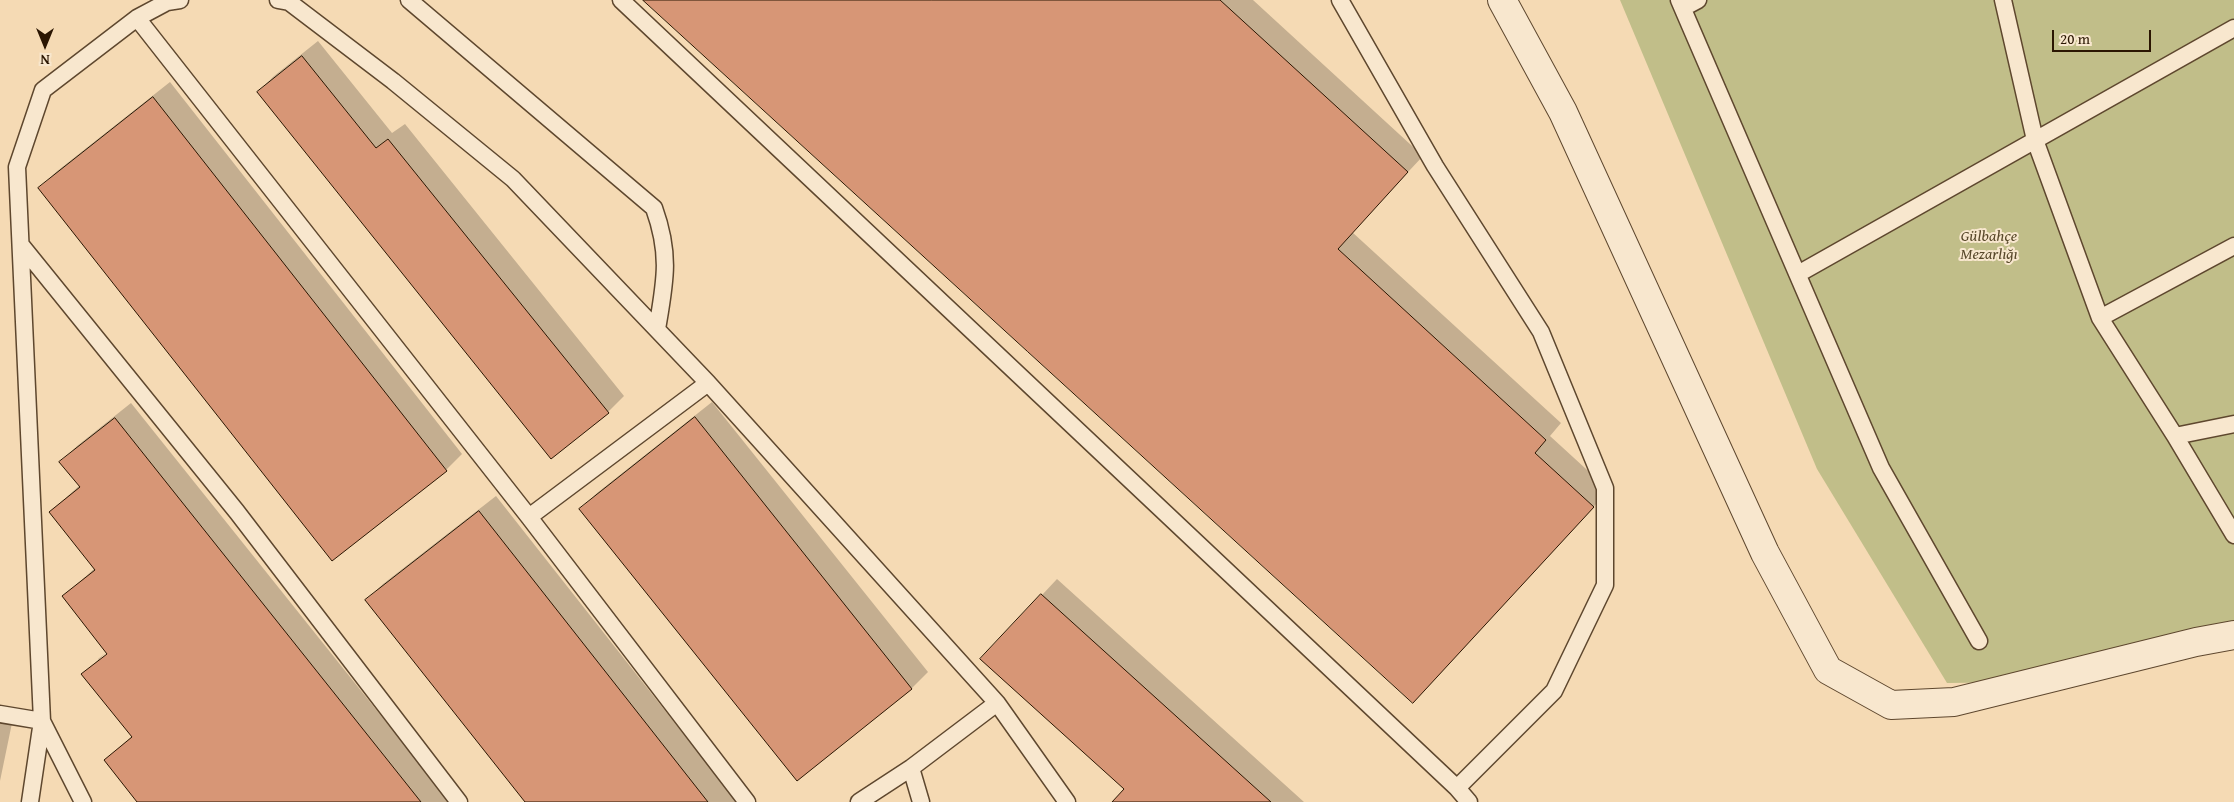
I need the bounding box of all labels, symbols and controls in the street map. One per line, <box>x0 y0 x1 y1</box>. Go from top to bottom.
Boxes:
north arrow <box>20 20 70 70</box>
scale bar <box>2054 20 2153 52</box>
text: 20 m <box>2060 28 2090 49</box>
text: N <box>40 50 50 70</box>
park label: Gülbahçe Mezarlığı <box>1960 227 2018 265</box>

